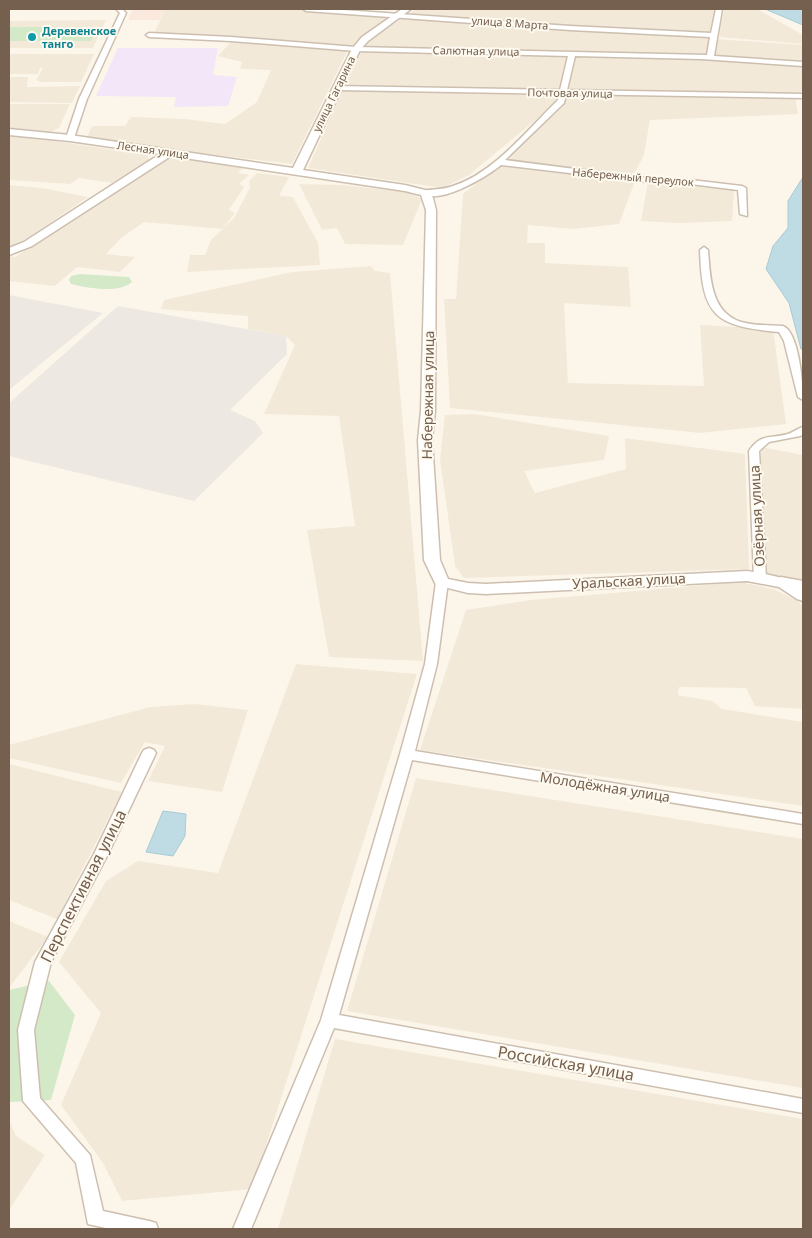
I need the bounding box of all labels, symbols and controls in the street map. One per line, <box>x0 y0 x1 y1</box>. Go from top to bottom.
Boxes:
street label: улица 8 Марта <box>471 12 549 33</box>
place label: Деревенское танго <box>42 23 116 51</box>
marker: Деревенское танго <box>26 31 38 43</box>
street label: Салютная улица <box>433 42 519 59</box>
street label: улица Гагарина <box>309 53 358 134</box>
street label: Почтовая улица <box>527 84 613 101</box>
street label: Лесная улица <box>116 137 190 162</box>
street label: Набережный переулок <box>572 164 694 189</box>
street label: Набережная улица <box>417 331 438 459</box>
street label: Озёрная улица <box>744 465 769 567</box>
street label: Уральская улица <box>572 568 686 593</box>
street label: Молодёжная улица <box>539 767 672 806</box>
street label: Перспективная улица <box>35 806 131 966</box>
street label: Российская улица <box>496 1040 636 1086</box>

